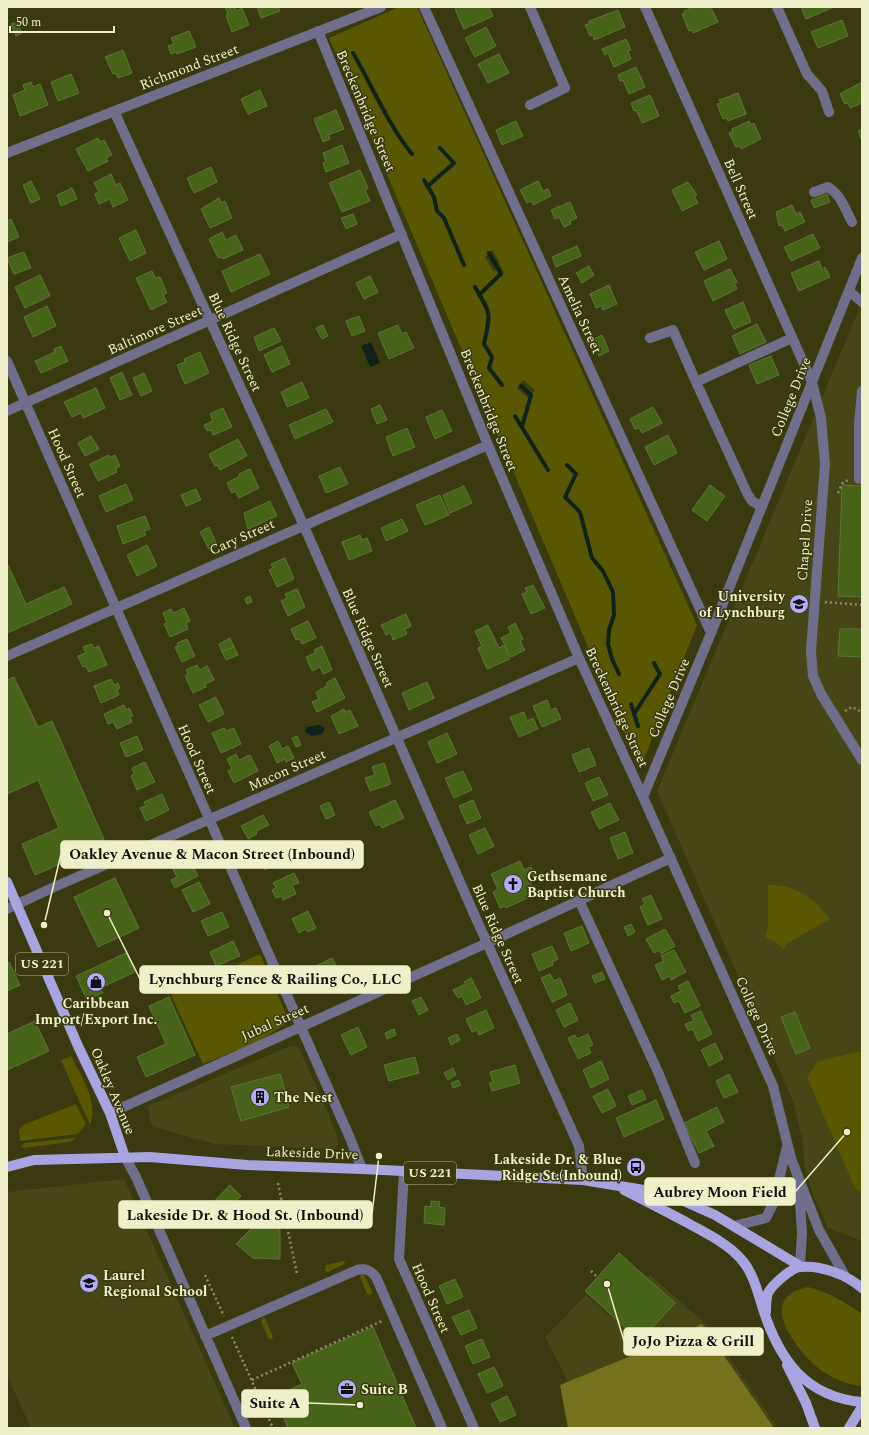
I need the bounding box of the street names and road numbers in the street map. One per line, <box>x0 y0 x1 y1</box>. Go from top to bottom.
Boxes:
street label: Richmond Street <box>137 38 241 95</box>
street label: Breckenbridge Street <box>331 47 401 175</box>
street label: Bell Street <box>718 155 764 223</box>
street label: Amelia Street <box>553 271 607 357</box>
street label: Blue Ridge Street <box>203 289 267 395</box>
street label: Baltimore Street <box>104 300 206 360</box>
street label: Breckenbridge Street <box>455 345 523 475</box>
street label: College Drive <box>765 354 817 440</box>
street label: Hood Street <box>42 425 92 501</box>
street label: Chapel Drive <box>792 498 818 582</box>
street label: Cary Street <box>206 513 278 561</box>
street label: Blue Ridge Street <box>337 585 399 691</box>
street label: Breckenbridge Street <box>580 643 654 771</box>
street label: College Drive <box>643 655 695 741</box>
street label: Hood Street <box>172 721 222 797</box>
street label: Macon Street <box>245 744 329 796</box>
street label: Blue Ridge Street <box>467 881 529 987</box>
road number: US 221 <box>16 953 68 975</box>
street label: College Drive <box>730 973 784 1059</box>
street label: Jubal Street <box>238 998 312 1046</box>
street label: Oakley Avenue <box>85 1044 141 1138</box>
street label: Lakeside Drive <box>265 1141 359 1165</box>
road number: US 221 <box>404 1162 456 1184</box>
street label: Hood Street <box>406 1260 456 1336</box>

